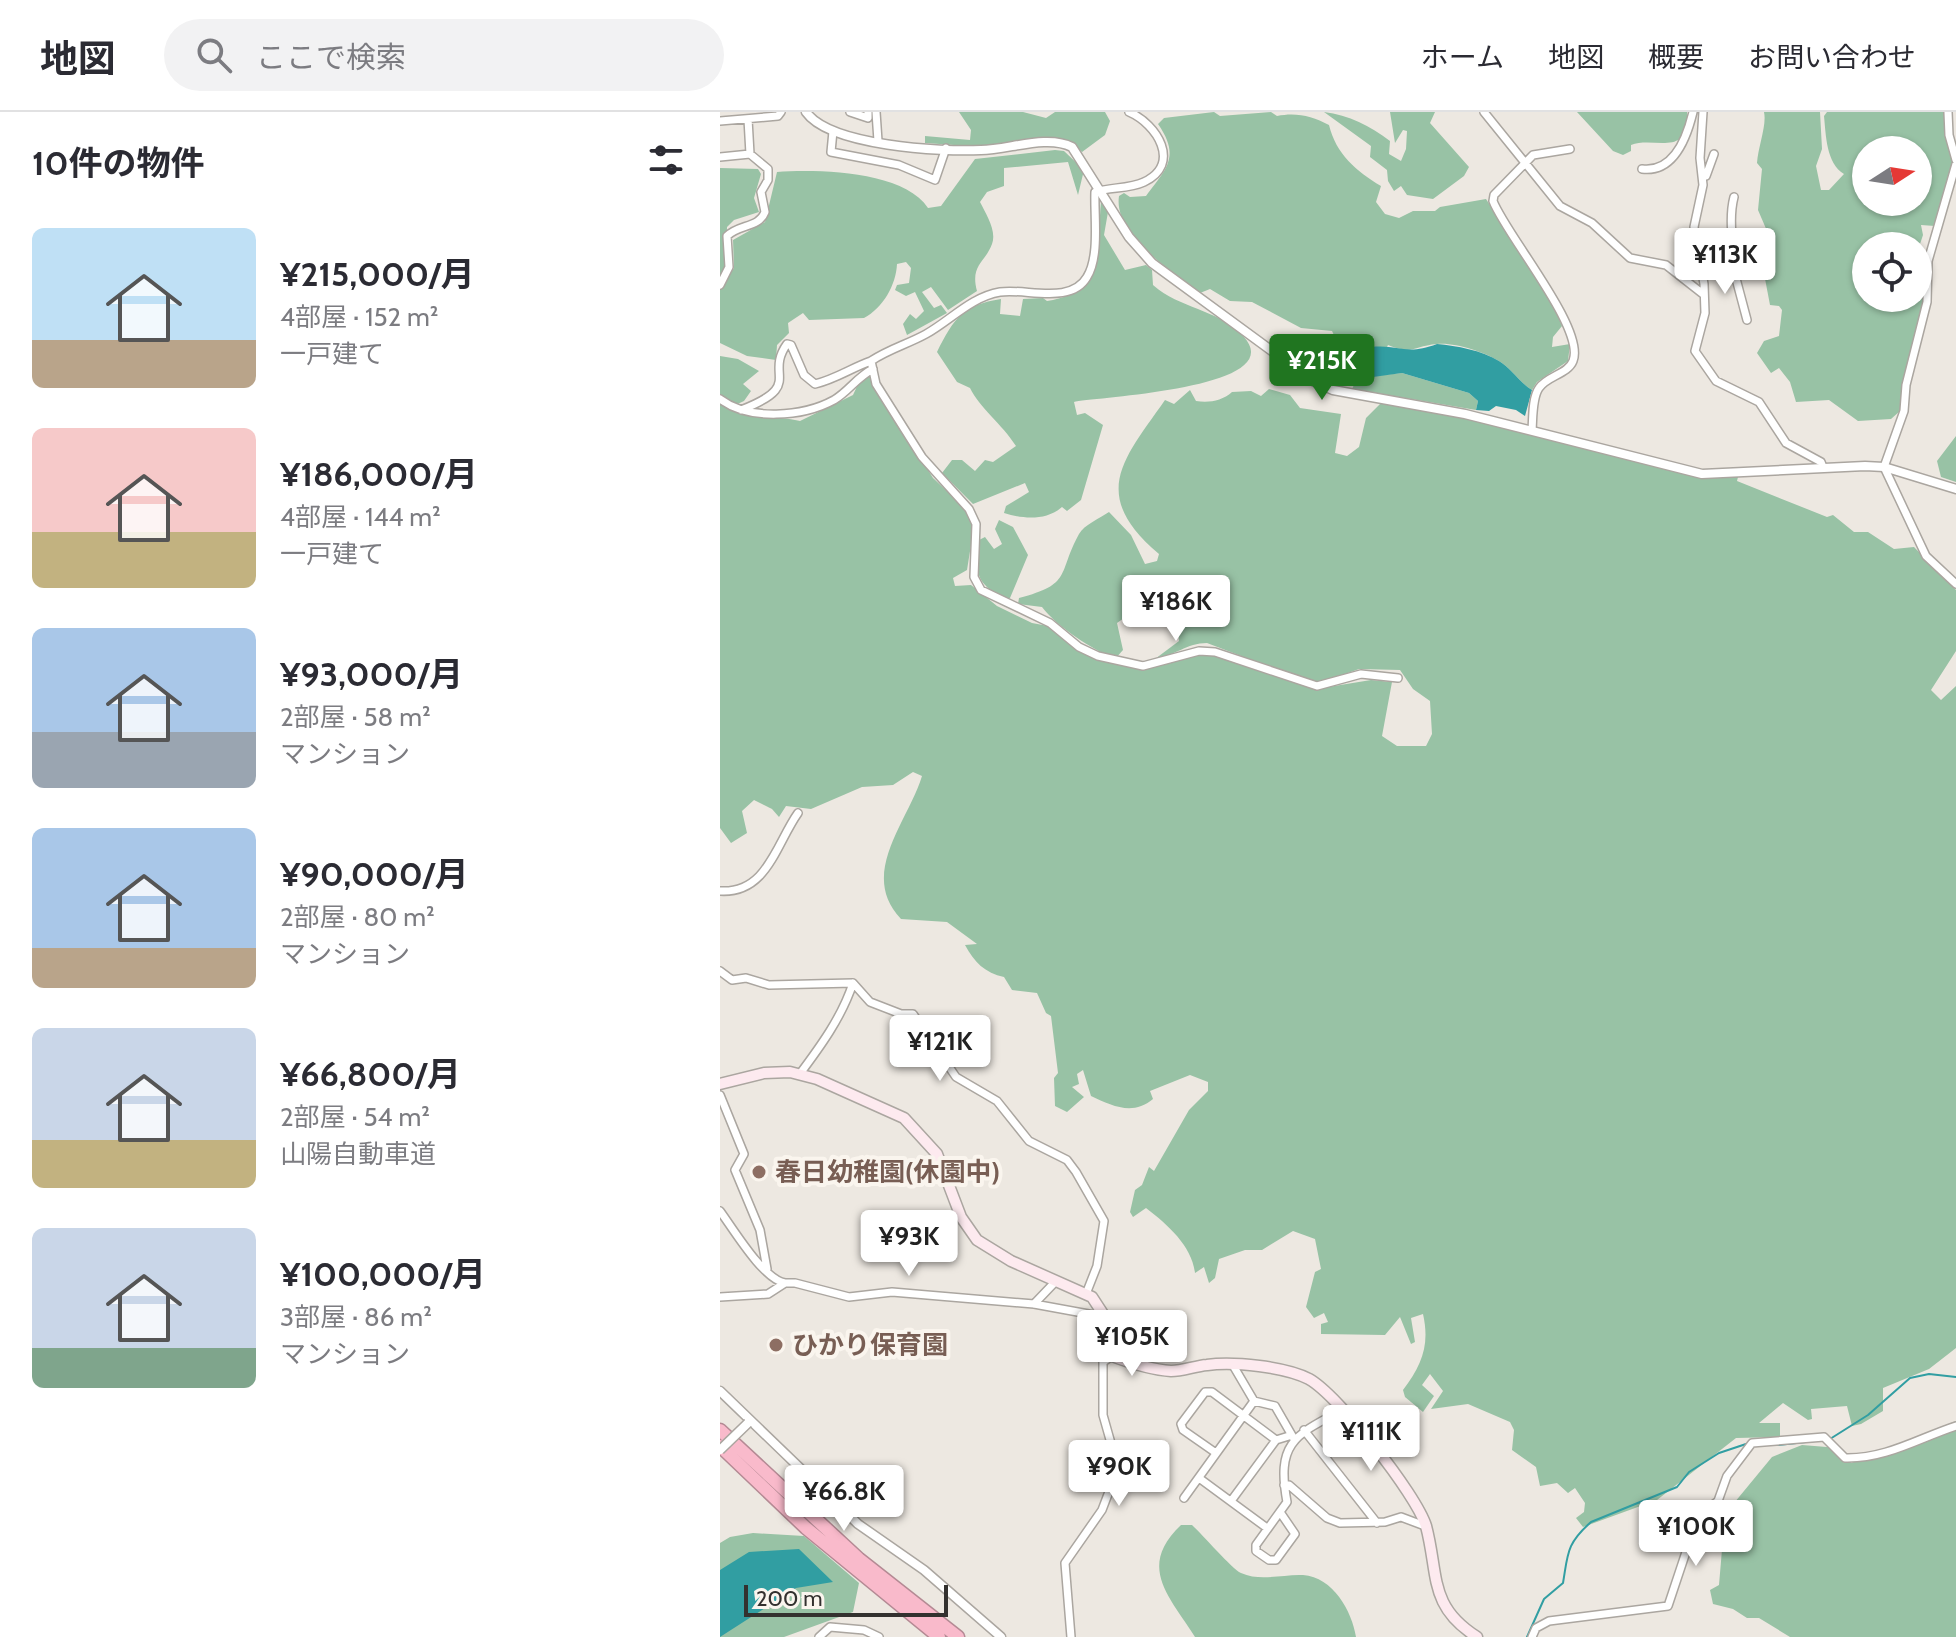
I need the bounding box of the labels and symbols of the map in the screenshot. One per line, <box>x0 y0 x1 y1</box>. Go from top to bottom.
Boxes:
north arrow <box>1852 136 1932 216</box>
pin: ¥113K <box>1669 228 1781 296</box>
pin: ¥215K <box>1266 334 1378 402</box>
pin: ¥186K <box>1120 575 1232 643</box>
pin: ¥121K <box>884 1015 996 1083</box>
place label: 春日幼稚園(休園中) <box>775 1156 1000 1188</box>
marker: 春日幼稚園(休園中) <box>750 1163 768 1181</box>
pin: ¥93K <box>862 1210 956 1278</box>
pin: ¥105K <box>1076 1310 1188 1378</box>
place label: ひかり保育園 <box>792 1329 948 1361</box>
marker: ひかり保育園 <box>767 1336 785 1354</box>
pin: ¥111K <box>1315 1405 1427 1473</box>
pin: ¥90K <box>1072 1440 1166 1508</box>
pin: ¥66.8K <box>779 1465 909 1533</box>
pin: ¥100K <box>1640 1500 1752 1568</box>
scale bar <box>744 1581 948 1617</box>

